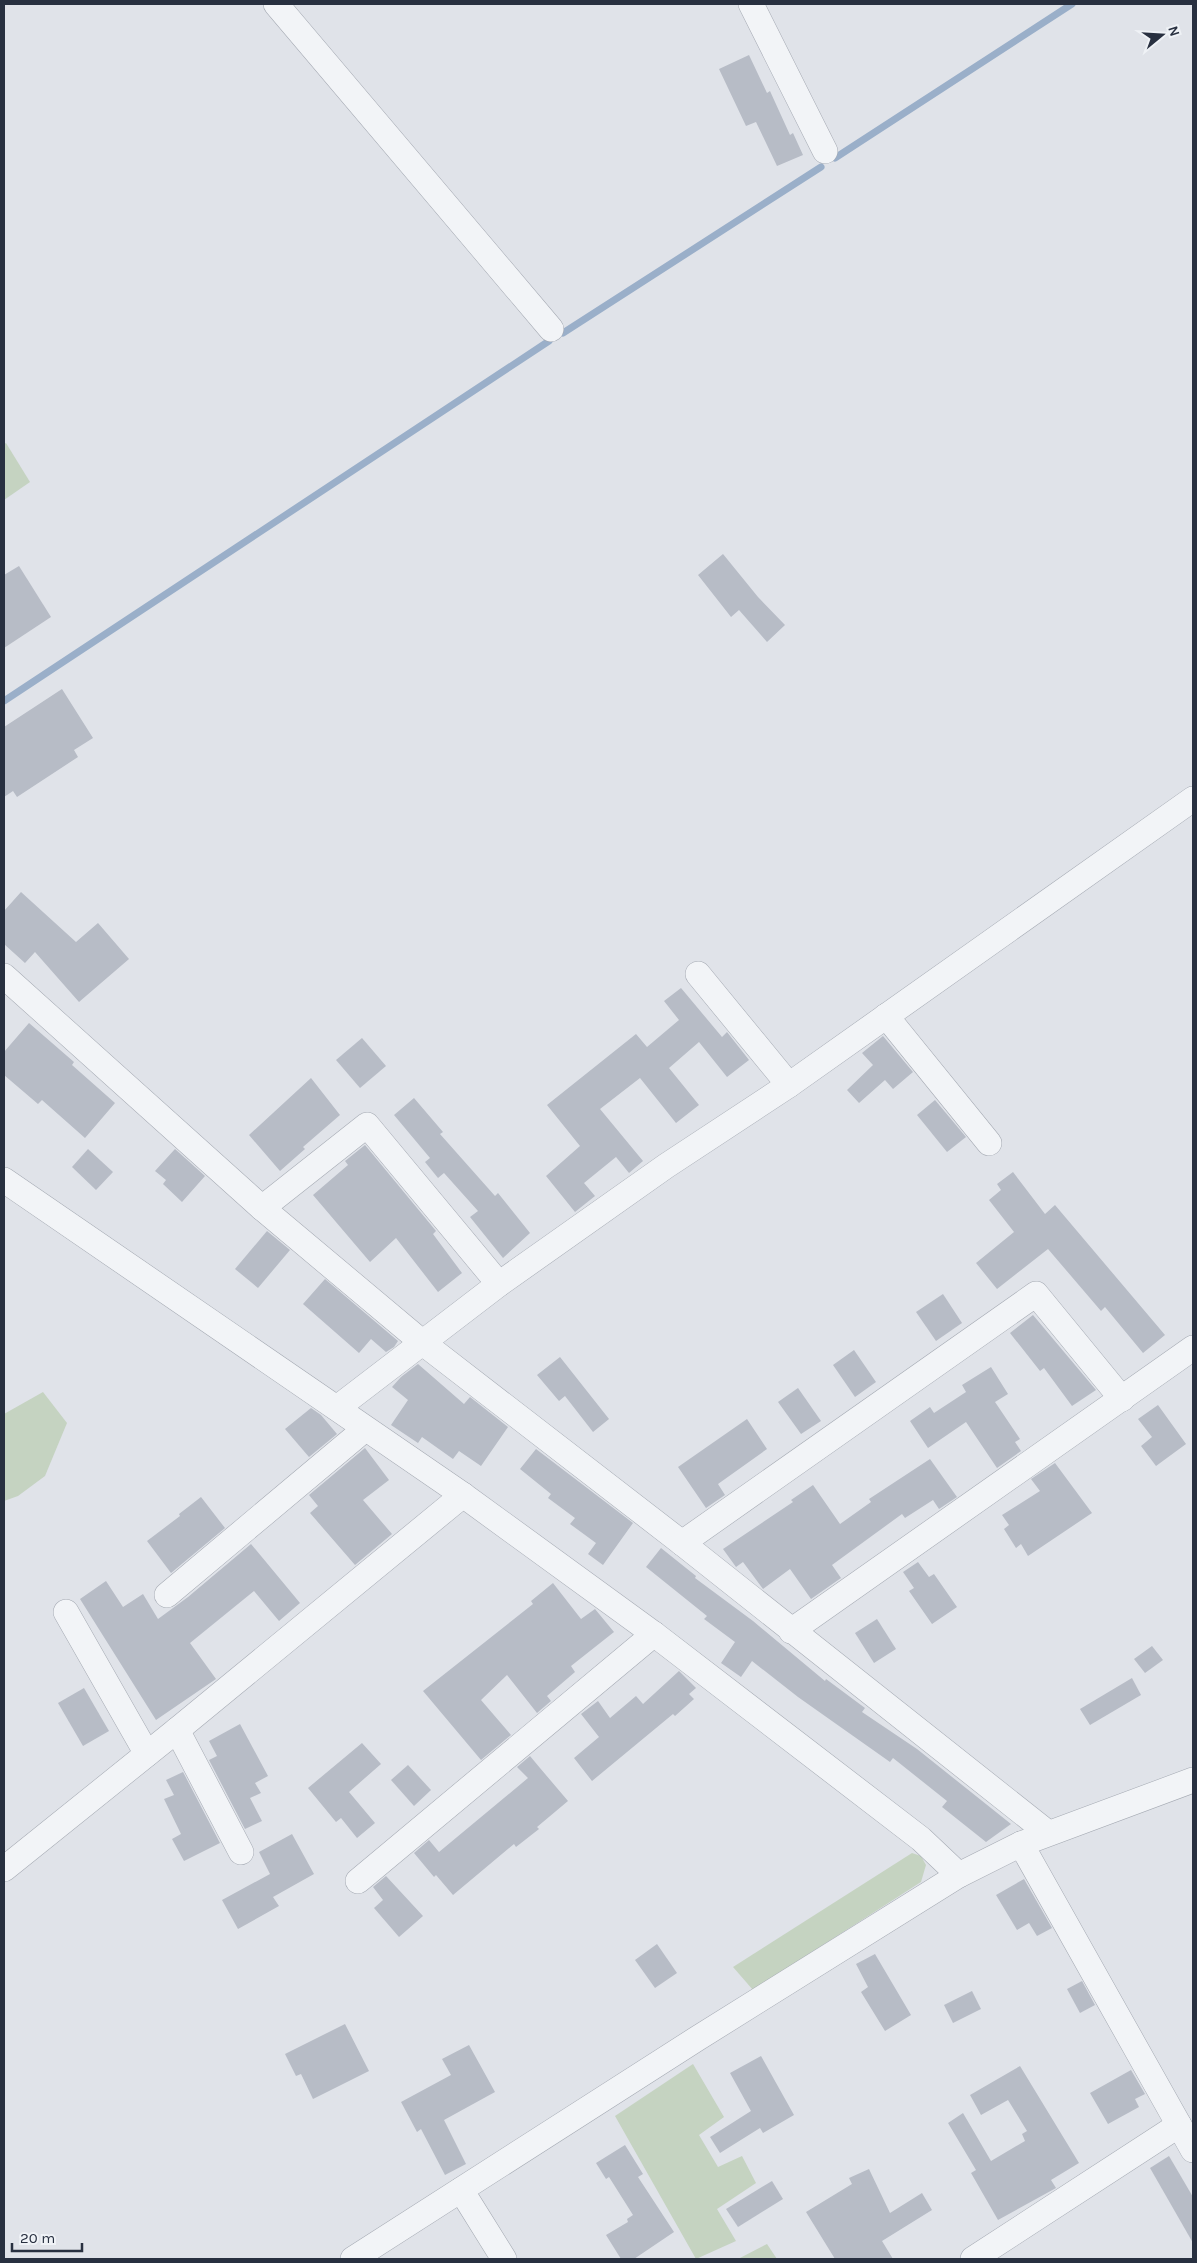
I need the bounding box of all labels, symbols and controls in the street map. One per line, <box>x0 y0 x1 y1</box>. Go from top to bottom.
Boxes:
north arrow <box>1137 10 1187 60</box>
text: N <box>1164 24 1184 39</box>
scale bar <box>12 2220 82 2252</box>
text: 20 m <box>20 2229 55 2247</box>

